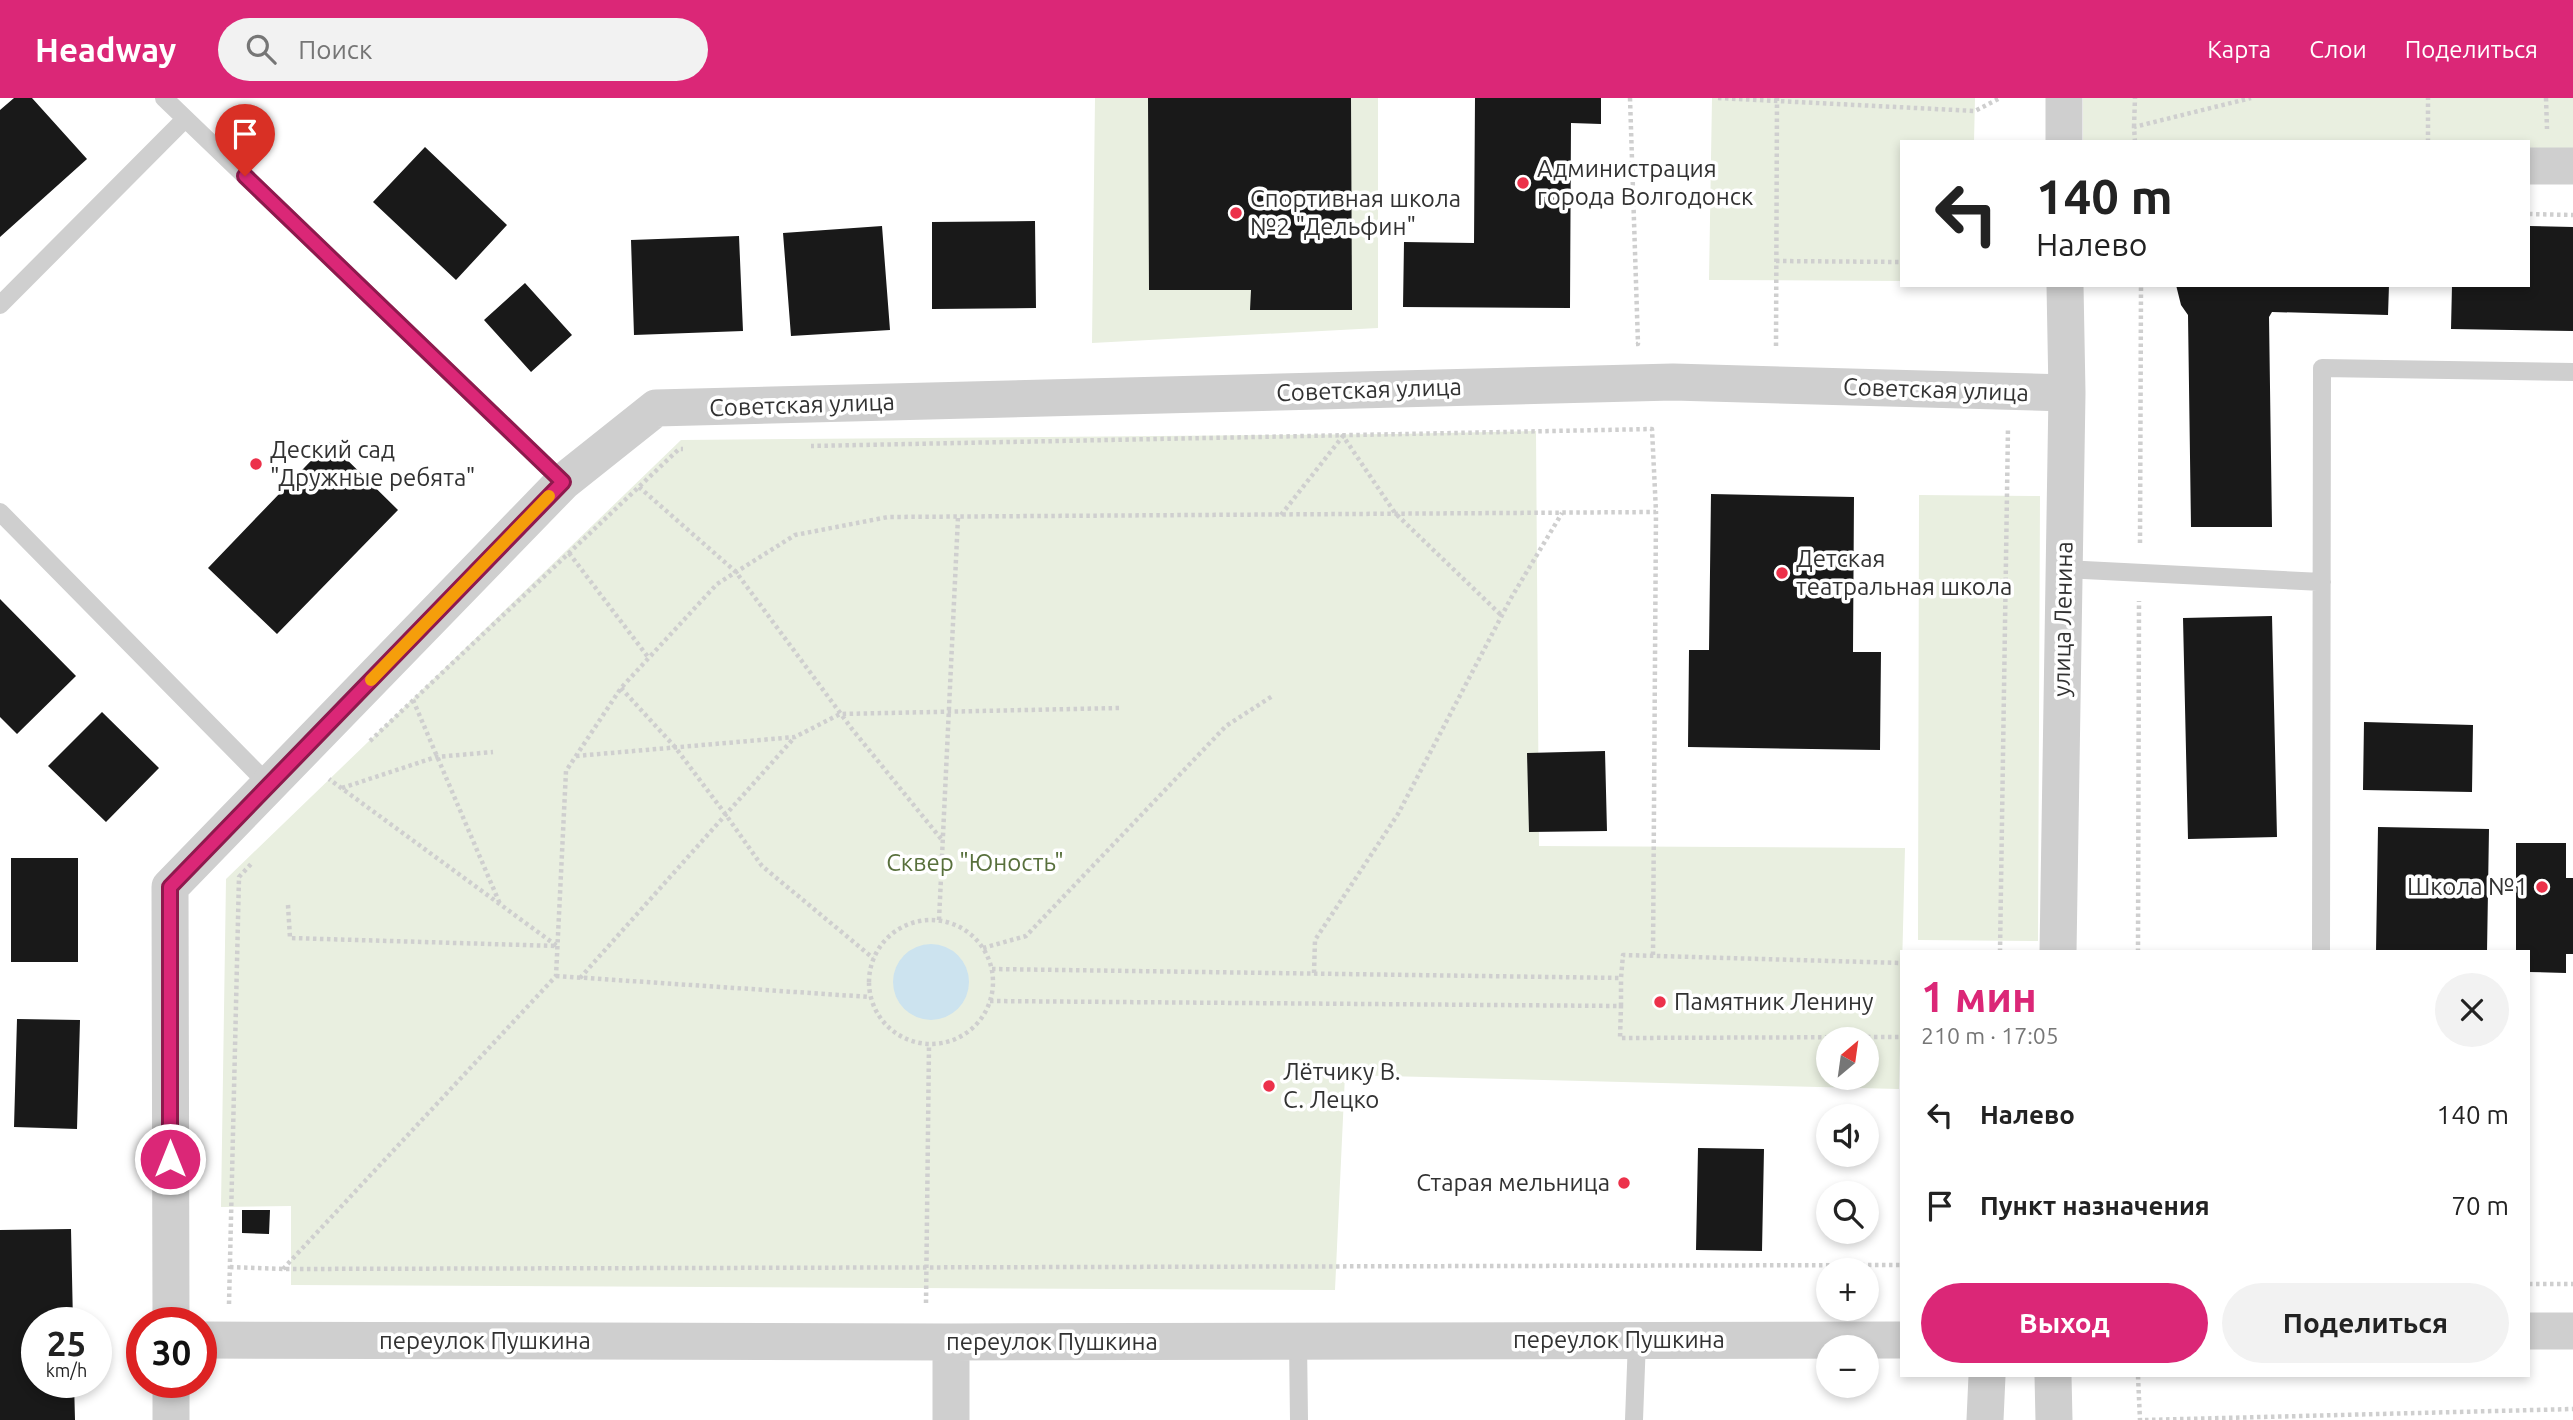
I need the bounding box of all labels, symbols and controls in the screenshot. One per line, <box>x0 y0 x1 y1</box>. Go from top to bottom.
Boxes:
search box <box>218 18 708 81</box>
icon: search <box>242 30 280 68</box>
text: Headway <box>35 31 176 68</box>
text: Поиск <box>298 35 372 64</box>
text: Карта <box>2207 36 2271 63</box>
text: Слои <box>2309 36 2367 63</box>
text: Поделиться <box>2405 36 2538 63</box>
pin <box>215 104 275 176</box>
icon: arrive <box>226 115 264 153</box>
place label: Администрация города Волгодонск <box>1537 155 1753 210</box>
icon: left <box>1921 168 2012 259</box>
text: 140 m <box>2036 168 2173 223</box>
marker: Администрация города Волгодонск <box>1515 175 1531 191</box>
place label: Спортивная школа №2 "Дельфин" <box>1250 185 1461 240</box>
marker: Спортивная школа №2 "Дельфин" <box>1228 205 1244 221</box>
text: Налево <box>2036 226 2148 262</box>
street label: Советская улица <box>1276 373 1462 406</box>
street label: Советская улица <box>1843 373 2029 406</box>
street label: Советская улица <box>709 388 895 421</box>
place label: Деский сад "Дружные ребята" <box>270 436 475 491</box>
marker: Деский сад "Дружные ребята" <box>248 456 264 472</box>
street label: улица Ленина <box>2048 541 2077 697</box>
place label: Детская театральная школа <box>1796 545 2012 600</box>
marker: Детская театральная школа <box>1774 565 1790 581</box>
park label: Сквер "Юность" <box>886 849 1064 876</box>
place label: Школа №1 <box>2407 873 2528 900</box>
marker: Школа №1 <box>2534 879 2550 895</box>
text: 1 мин <box>1921 973 2037 1020</box>
button: close <box>2435 973 2509 1047</box>
place label: Памятник Ленину <box>1674 988 1874 1015</box>
marker: Памятник Ленину <box>1652 994 1668 1010</box>
text: 210 m · 17:05 <box>1921 1023 2059 1048</box>
north arrow <box>1816 1027 1880 1090</box>
map controls <box>1816 1027 1879 1398</box>
place label: Лётчику В. С. Лецко <box>1283 1058 1401 1113</box>
marker: Лётчику В. С. Лецко <box>1261 1078 1277 1094</box>
icon: left <box>1921 1096 1959 1134</box>
text: Налево <box>1980 1100 2075 1129</box>
text: 140 m <box>2437 1100 2509 1129</box>
button: sound <box>1816 1104 1879 1167</box>
position arrow <box>133 1122 207 1196</box>
place label: Старая мельница <box>1416 1169 1610 1196</box>
marker: Старая мельница <box>1616 1175 1632 1191</box>
button: search <box>1816 1181 1879 1244</box>
icon: arrive <box>1921 1187 1959 1225</box>
text: Пункт назначения <box>1980 1191 2210 1220</box>
text: 70 m <box>2451 1191 2509 1220</box>
button: + <box>1816 1258 1879 1321</box>
button: Выход <box>1921 1283 2208 1363</box>
button: Поделиться <box>2222 1283 2509 1363</box>
speed limit sign: 30 <box>126 1307 217 1398</box>
text: 25 <box>47 1323 86 1363</box>
street label: переулок Пушкина <box>1513 1326 1725 1353</box>
street label: переулок Пушкина <box>379 1327 591 1354</box>
street label: переулок Пушкина <box>946 1328 1158 1355</box>
button: − <box>1816 1335 1879 1398</box>
text: km/h <box>46 1360 87 1380</box>

